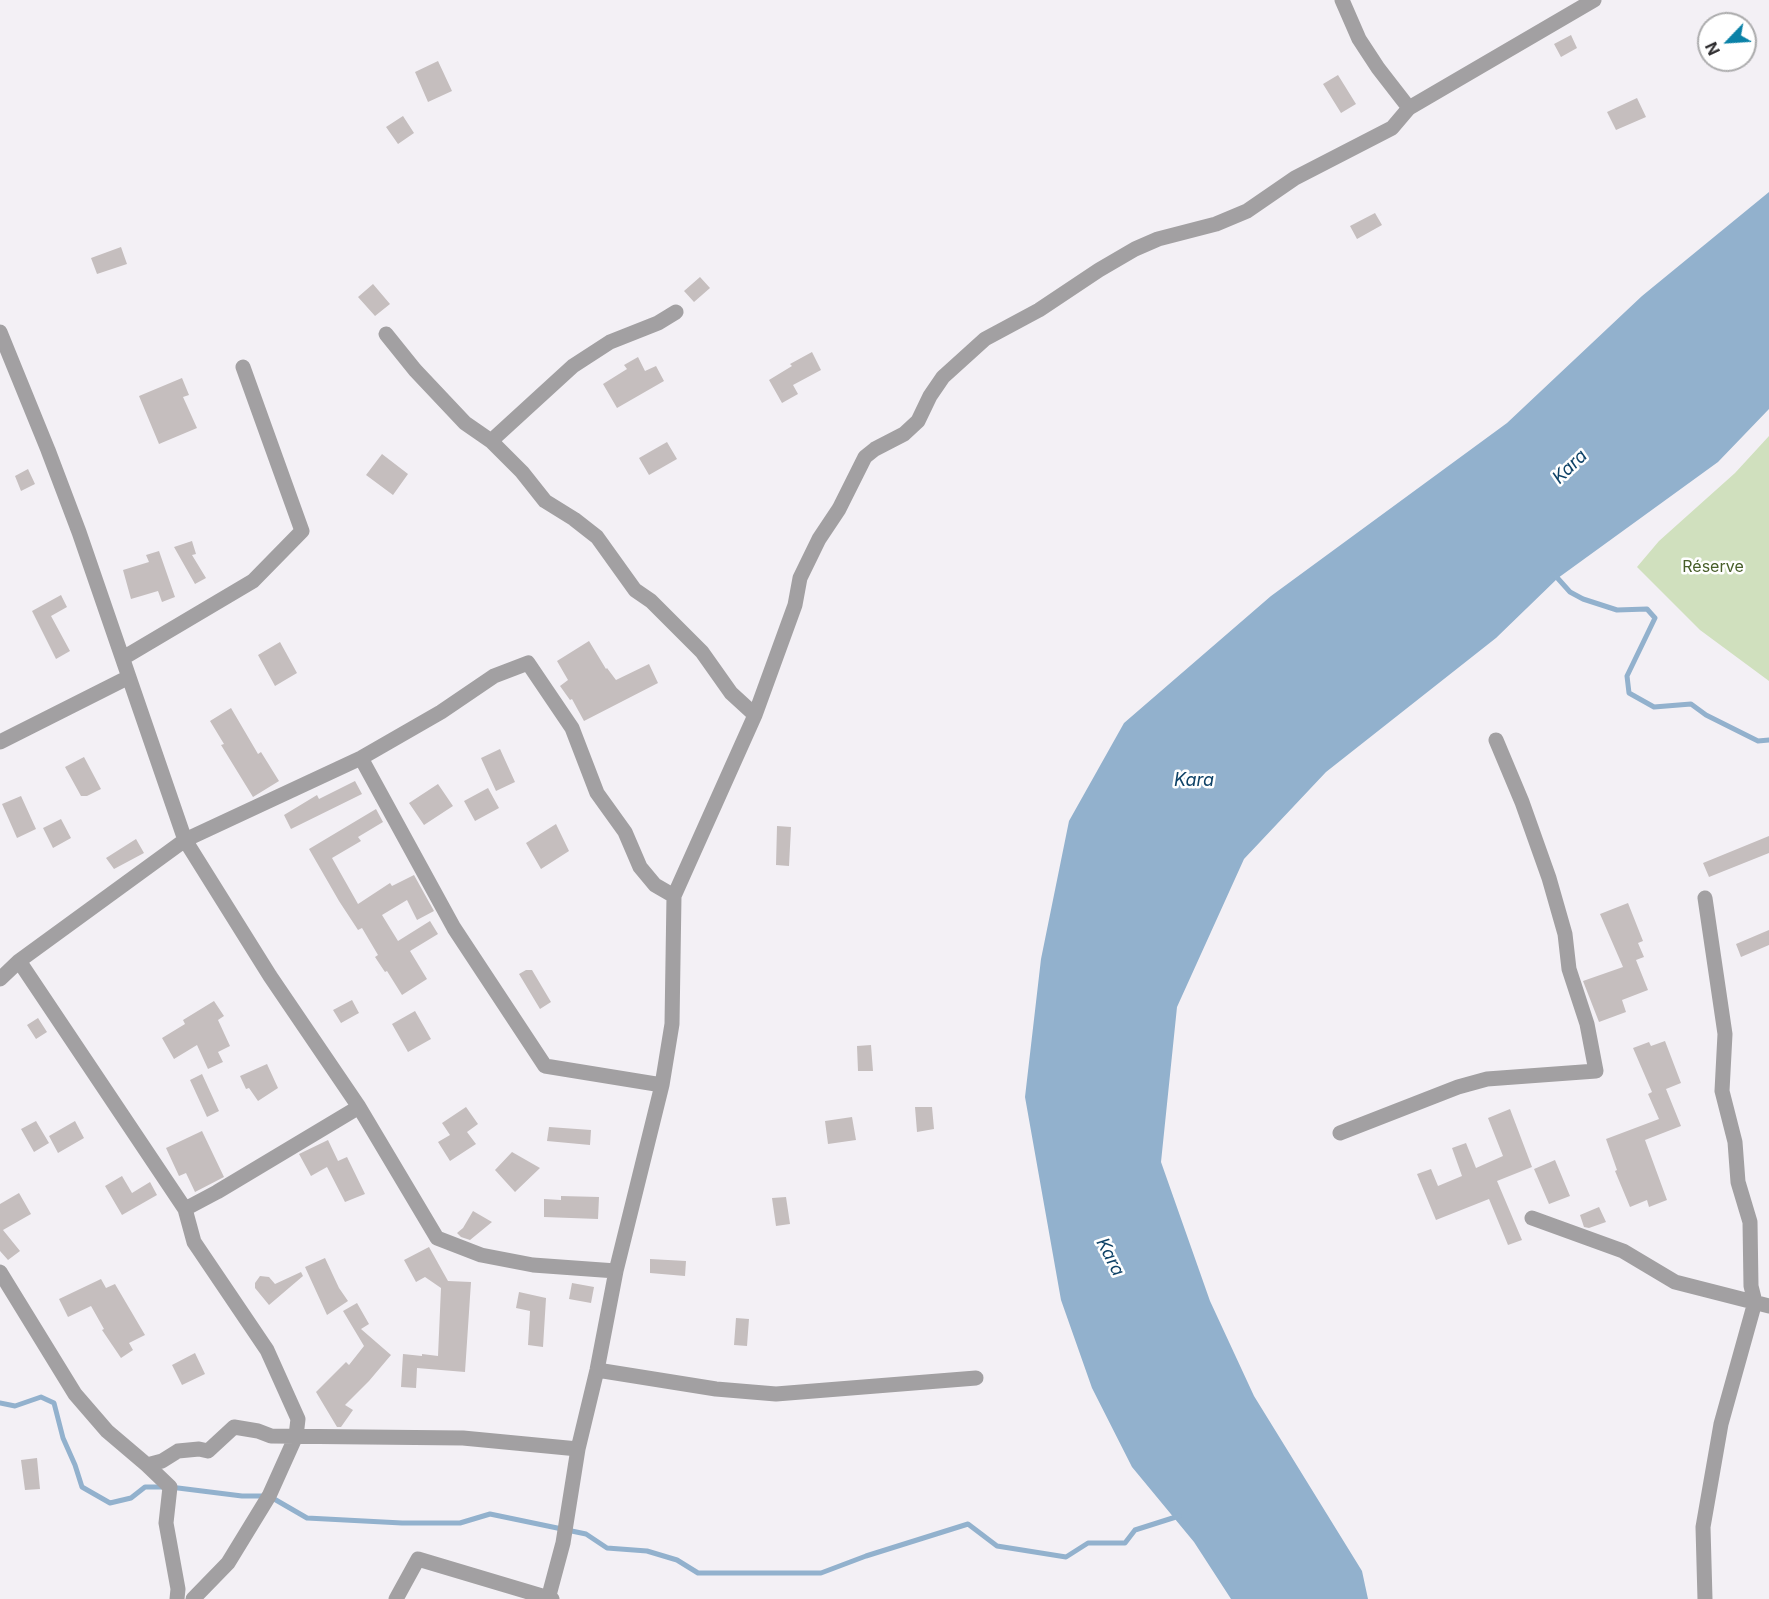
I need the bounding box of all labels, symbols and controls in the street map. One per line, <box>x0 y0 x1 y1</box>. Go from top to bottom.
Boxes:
north arrow <box>1697 12 1757 72</box>
text: N <box>1701 39 1724 59</box>
water label: Kara <box>1548 445 1592 489</box>
park label: Réserve <box>1682 557 1744 577</box>
water label: Kara <box>1174 770 1214 792</box>
water label: Kara <box>1091 1234 1129 1280</box>

